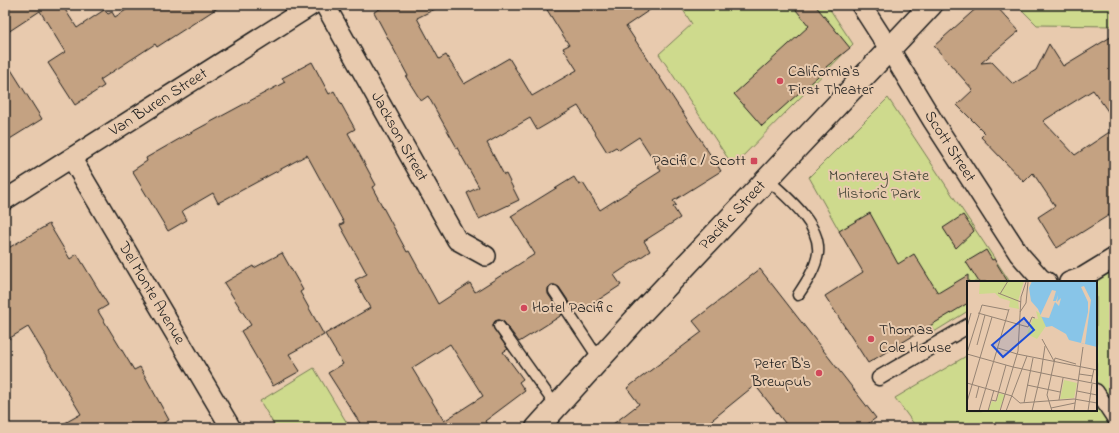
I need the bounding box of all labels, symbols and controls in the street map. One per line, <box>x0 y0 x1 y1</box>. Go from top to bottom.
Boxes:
place label: California's First Theater <box>787 60 874 102</box>
street label: Van Buren Street <box>104 62 213 143</box>
marker: California's First Theater <box>775 76 785 86</box>
street label: Jackson Street <box>364 87 434 186</box>
street label: Scott Street <box>918 106 982 188</box>
place label: Pacific / Scott <box>652 149 747 173</box>
marker: Pacific / Scott <box>749 156 759 166</box>
park label: Monterey State Historic Park <box>829 164 930 206</box>
street label: Pacific Street <box>694 175 772 256</box>
street label: Del Monte Avenue <box>111 236 192 350</box>
inset map <box>967 281 1097 411</box>
place label: Hotel Pacific <box>532 296 614 320</box>
marker: Hotel Pacific <box>519 303 529 313</box>
place label: Thomas Cole House <box>879 318 952 360</box>
marker: Thomas Cole House <box>866 334 876 344</box>
place label: Peter B's Brewpub <box>750 352 812 394</box>
marker: Peter B's Brewpub <box>814 368 824 378</box>

